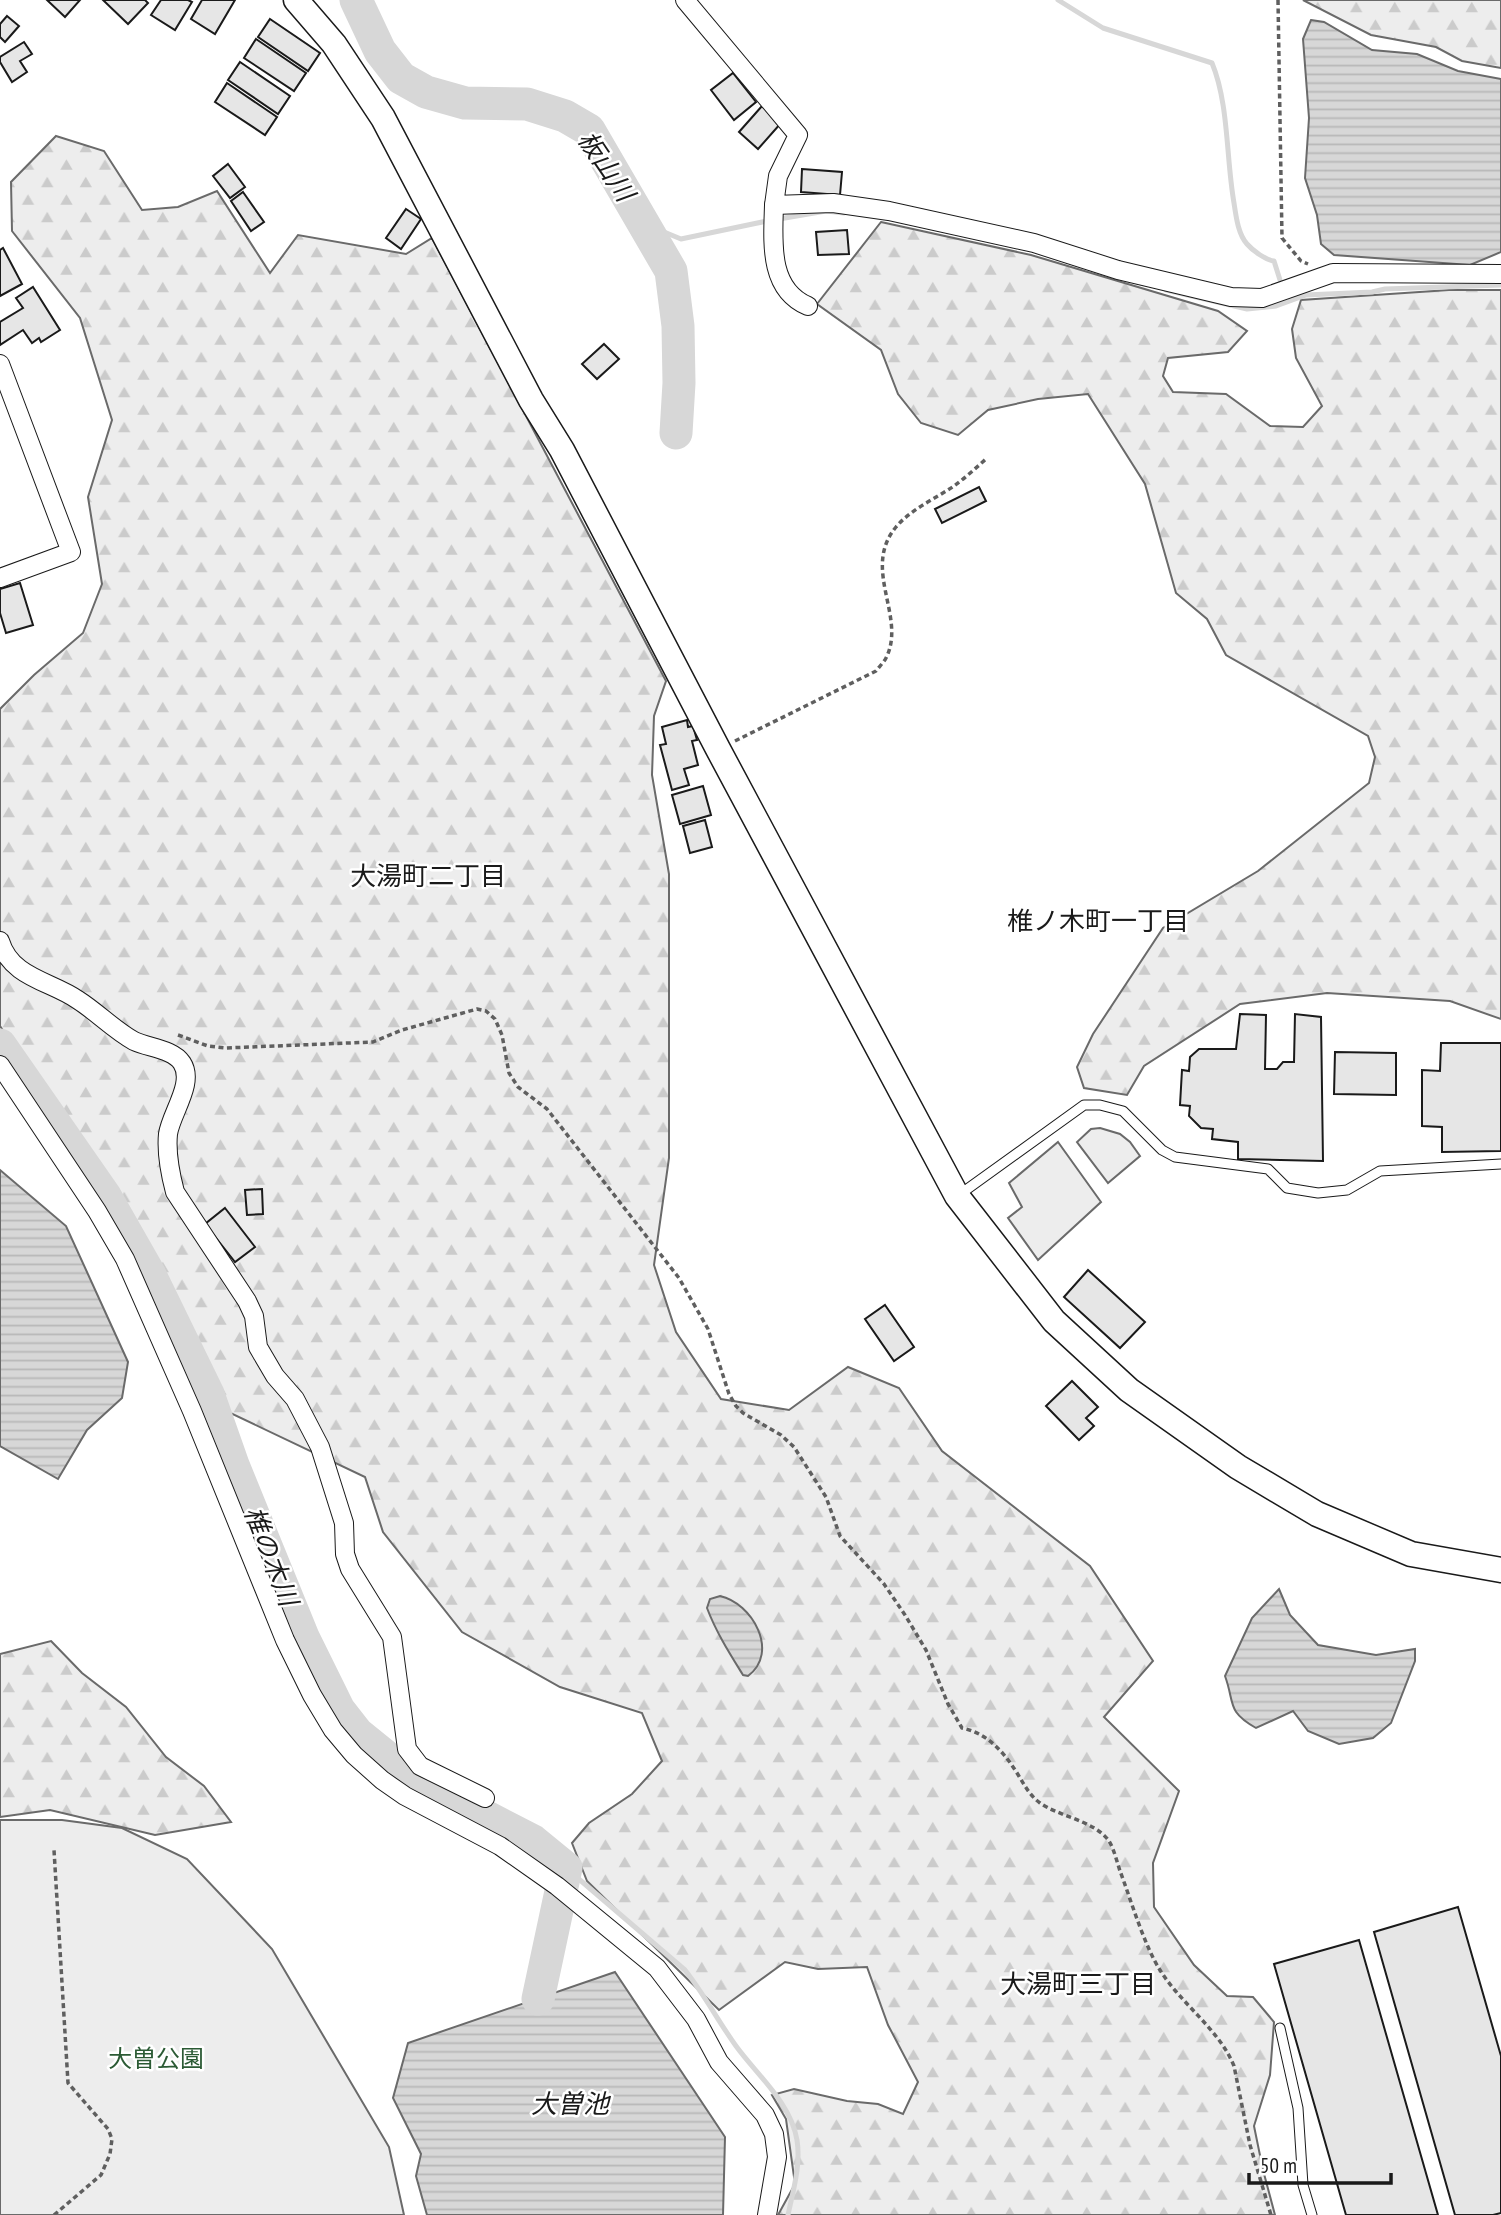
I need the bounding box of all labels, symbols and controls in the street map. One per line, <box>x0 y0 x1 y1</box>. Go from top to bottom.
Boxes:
water label: 板山川 <box>571 124 644 210</box>
district label: 大湯町二丁目 <box>350 859 506 892</box>
district label: 椎ノ木町一丁目 <box>1007 904 1189 937</box>
water label: 椎の木川 <box>237 1501 307 1613</box>
district label: 大湯町三丁目 <box>1000 1967 1156 2000</box>
park label: 大曽公園 <box>108 2043 204 2074</box>
water label: 大曽池 <box>531 2087 612 2120</box>
scale bar <box>1249 2142 1391 2186</box>
text: 50 m <box>1260 2152 1297 2179</box>

